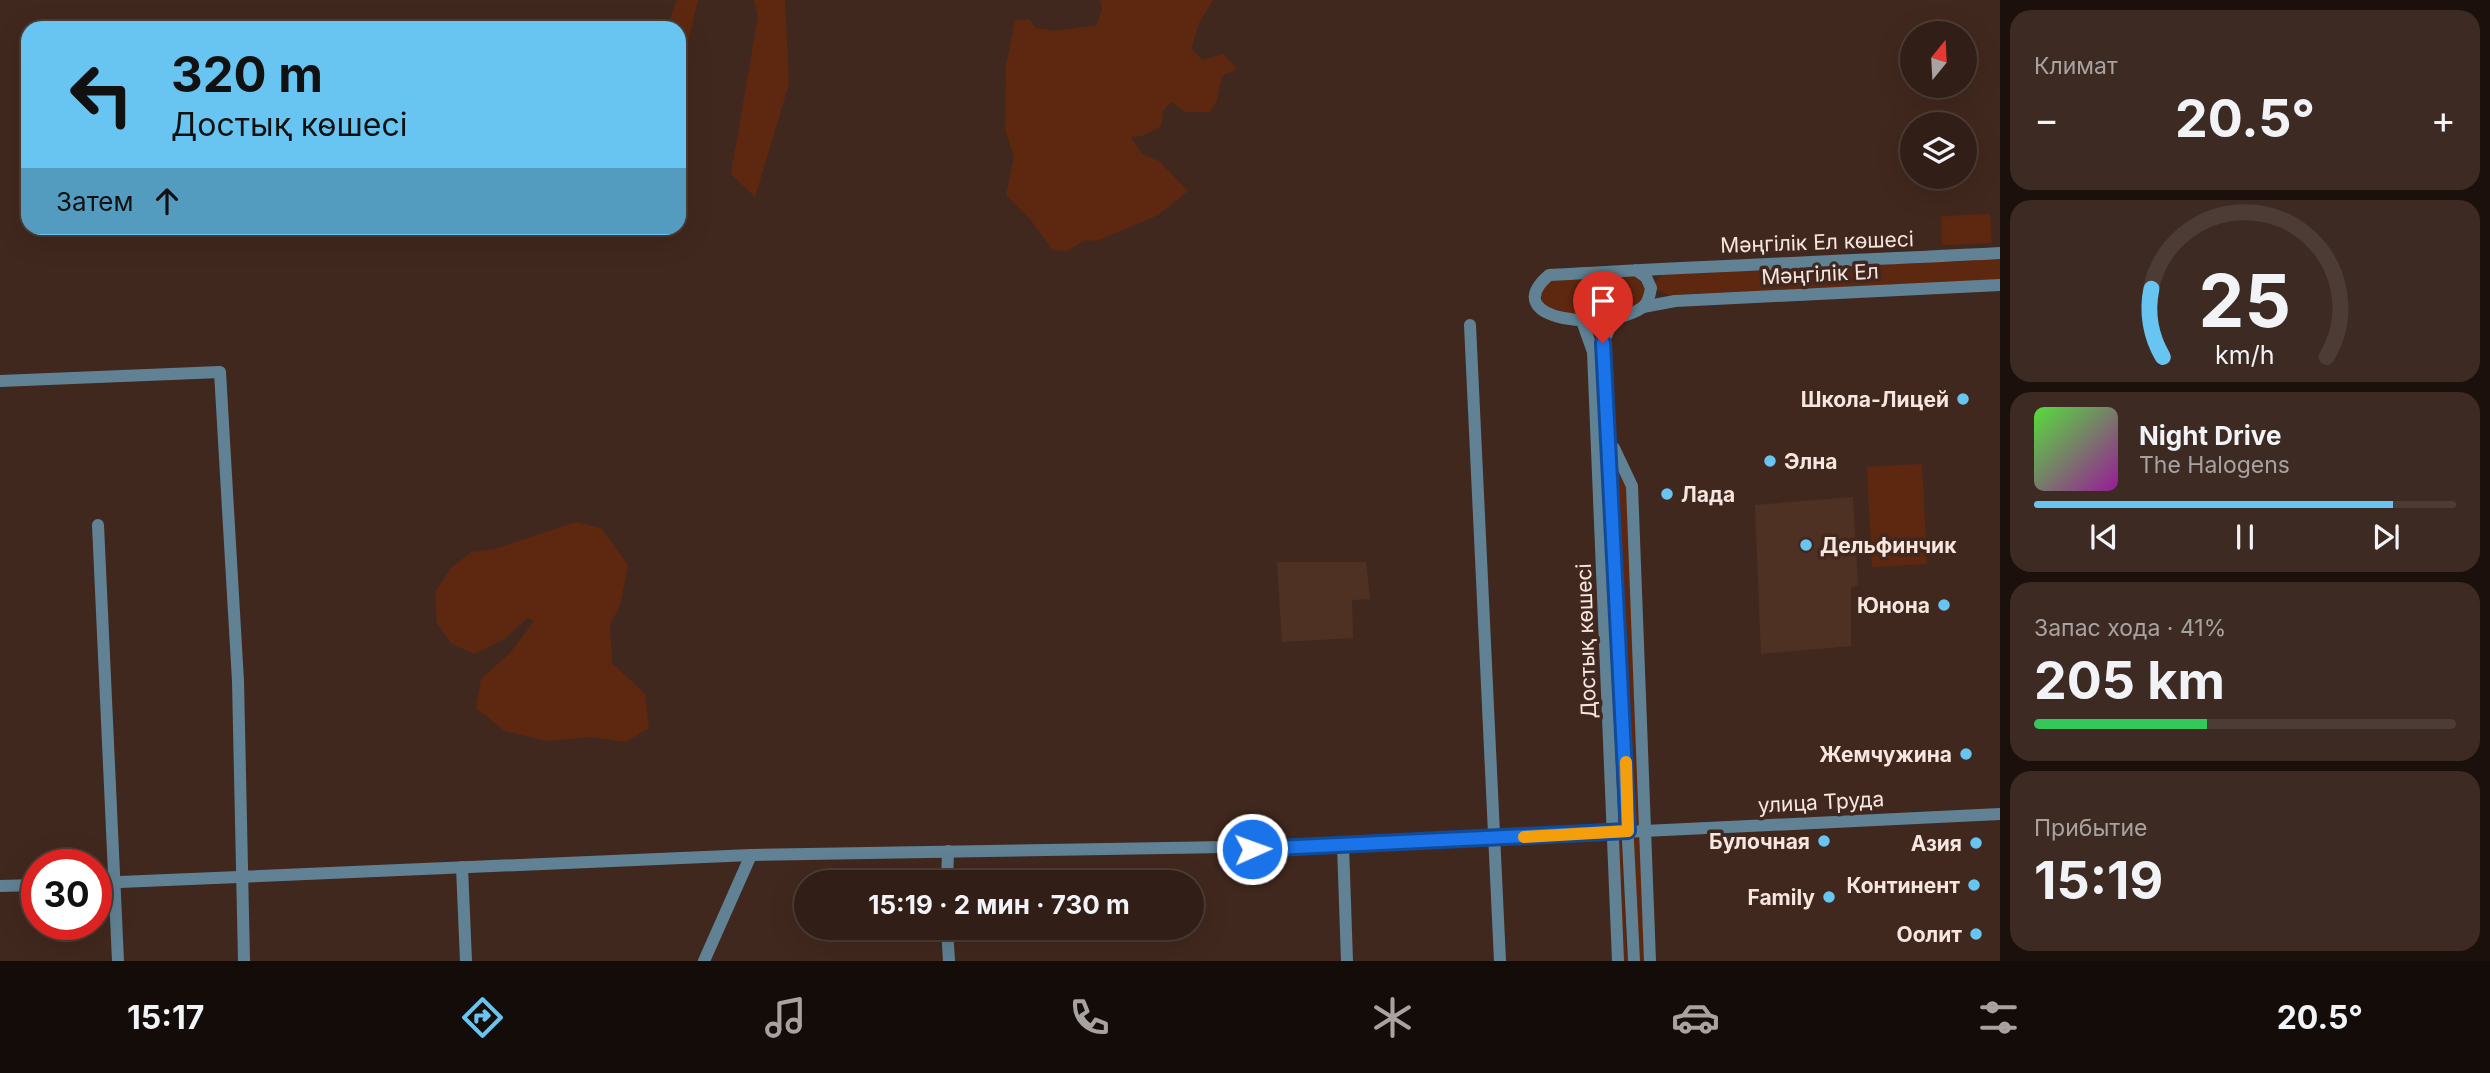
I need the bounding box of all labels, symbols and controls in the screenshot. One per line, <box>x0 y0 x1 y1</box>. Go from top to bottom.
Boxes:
north arrow <box>1900 21 1978 98</box>
map controls <box>1900 21 1977 189</box>
text: 320 m <box>171 45 323 104</box>
icon: left <box>56 49 147 140</box>
text: Климат <box>2034 52 2118 80</box>
text: 20.5° <box>2175 87 2315 150</box>
text: − <box>2034 96 2059 142</box>
text: + <box>2431 96 2456 142</box>
text: Достық көшесі <box>171 105 407 144</box>
button: layers <box>1900 112 1977 189</box>
icon: ahead <box>148 182 186 220</box>
text: Затем <box>56 186 134 217</box>
street label: Мәңгілік Ел көшесі <box>1720 226 1914 258</box>
text: 25 <box>2199 256 2291 345</box>
street label: Мәңгілік Ел <box>1761 258 1879 290</box>
pin <box>1573 271 1633 343</box>
icon: arrive <box>1584 282 1622 320</box>
text: km/h <box>2215 340 2275 370</box>
place label: Школа-Лицей <box>1801 387 1949 412</box>
marker: Школа-Лицей <box>1955 391 1971 407</box>
text: Night Drive <box>2139 420 2281 451</box>
place label: Элна <box>1784 449 1837 474</box>
text: The Halogens <box>2139 451 2290 479</box>
marker: Элна <box>1762 453 1778 469</box>
place label: Лада <box>1681 482 1735 507</box>
marker: Лада <box>1659 486 1675 502</box>
icon: previous <box>2085 518 2123 556</box>
icon: pause <box>2226 518 2264 556</box>
icon: next <box>2367 518 2405 556</box>
place label: Дельфинчик <box>1820 533 1957 558</box>
marker: Дельфинчик <box>1798 537 1814 553</box>
street label: Достық көшесі <box>1571 563 1601 719</box>
place label: Юнона <box>1857 593 1930 618</box>
marker: Юнона <box>1936 597 1952 613</box>
text: Запас хода · 41% <box>2034 614 2226 642</box>
text: 205 km <box>2034 649 2225 712</box>
place label: Жемчужина <box>1819 742 1952 767</box>
marker: Жемчужина <box>1958 746 1974 762</box>
street label: улица Труда <box>1757 786 1885 818</box>
position arrow <box>1215 812 1289 886</box>
text: Прибытие <box>2034 814 2147 842</box>
place label: Булочная <box>1709 829 1810 854</box>
place label: Азия <box>1911 831 1962 856</box>
marker: Булочная <box>1816 833 1832 849</box>
marker: Азия <box>1968 835 1984 851</box>
speed limit sign: 30 <box>21 849 112 940</box>
text: 15:19 <box>2034 849 2163 912</box>
place label: Континент <box>1846 873 1960 898</box>
marker: Континент <box>1966 877 1982 893</box>
place label: Family <box>1747 885 1815 910</box>
text: 15:19 · 2 мин · 730 m <box>868 889 1130 920</box>
marker: Family <box>1821 889 1837 905</box>
place label: Оолит <box>1896 922 1962 947</box>
marker: Оолит <box>1968 926 1984 942</box>
icon: directions <box>458 993 507 1042</box>
icon: music <box>761 993 810 1042</box>
icon: phone <box>1065 993 1114 1042</box>
icon: climate <box>1368 993 1417 1042</box>
icon: car <box>1671 993 1720 1042</box>
icon: filters <box>1974 993 2023 1042</box>
text: 15:17 <box>127 998 204 1037</box>
text: 20.5° <box>2277 998 2363 1037</box>

